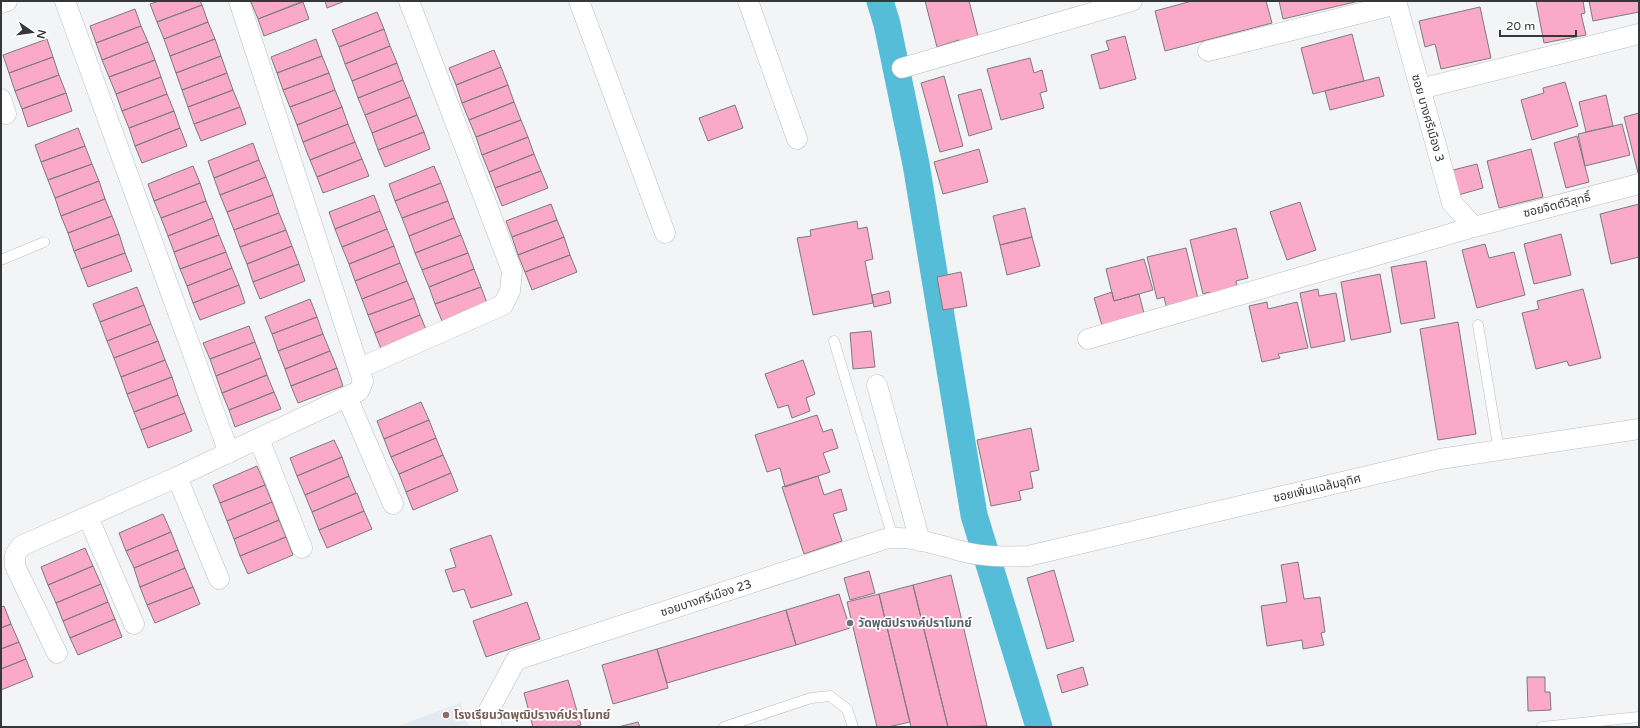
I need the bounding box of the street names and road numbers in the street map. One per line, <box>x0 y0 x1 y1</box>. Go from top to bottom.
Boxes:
street label: ซอย บางศรีเมือง 3 <box>1409 72 1447 164</box>
street label: ซอยจิตต์วิสุทธิ์ <box>1522 190 1592 220</box>
street label: ซอยเพิ่มแฉล้มอุทิศ <box>1271 470 1362 505</box>
street label: ซอยบางศรีเมือง 23 <box>659 577 753 619</box>

